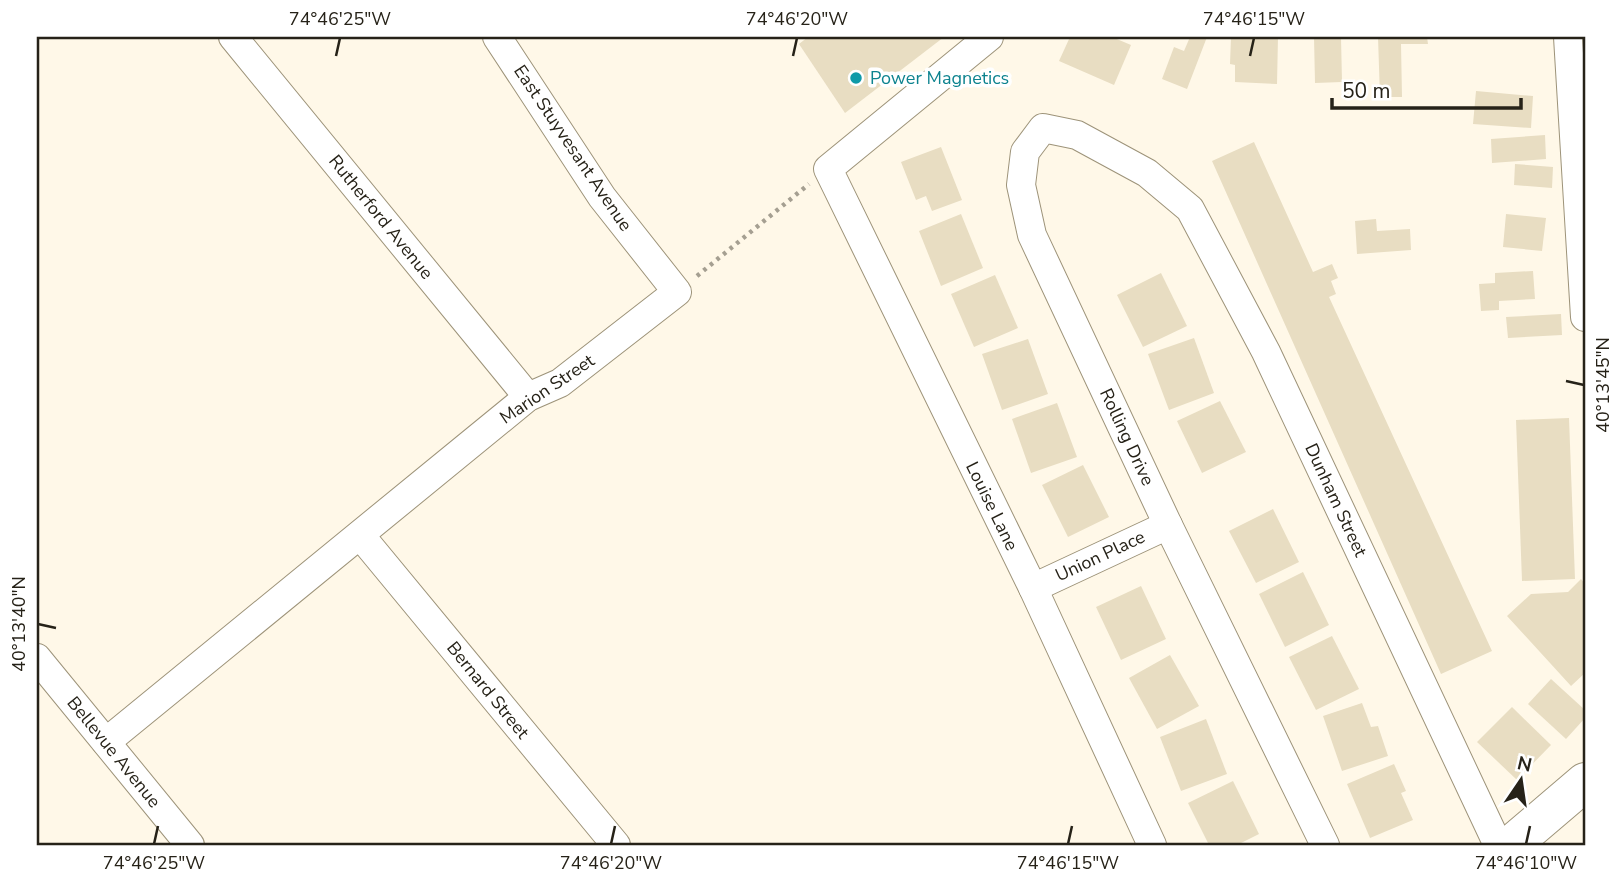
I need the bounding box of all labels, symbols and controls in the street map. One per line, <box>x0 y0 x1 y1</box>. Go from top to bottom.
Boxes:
text: 74°46'25"W <box>289 7 391 31</box>
text: 74°46'20"W <box>746 7 848 31</box>
text: 74°46'15"W <box>1203 7 1305 31</box>
street label: East Stuyvesant Avenue <box>508 60 638 236</box>
place label: Power Magnetics <box>870 66 1009 90</box>
scale bar <box>1332 66 1520 110</box>
marker: Power Magnetics <box>848 70 864 86</box>
text: 50 m <box>1342 77 1391 105</box>
street label: Rutherford Avenue <box>323 150 439 284</box>
text: 40°13'45"N <box>1591 337 1615 433</box>
street label: Marion Street <box>495 348 600 430</box>
street label: Rolling Drive <box>1094 384 1160 490</box>
street label: Dunham Street <box>1299 439 1373 561</box>
street label: Louise Lane <box>960 458 1024 554</box>
street label: Union Place <box>1051 525 1149 587</box>
text: 40°13'40"N <box>7 576 31 672</box>
street label: Bernard Street <box>441 636 535 744</box>
street label: Bellevue Avenue <box>62 691 166 813</box>
north arrow <box>1486 746 1556 816</box>
text: N <box>1515 750 1534 779</box>
text: 74°46'25"W <box>103 851 205 875</box>
text: 74°46'20"W <box>560 851 662 875</box>
text: 74°46'15"W <box>1017 851 1119 875</box>
text: 74°46'10"W <box>1475 851 1577 875</box>

